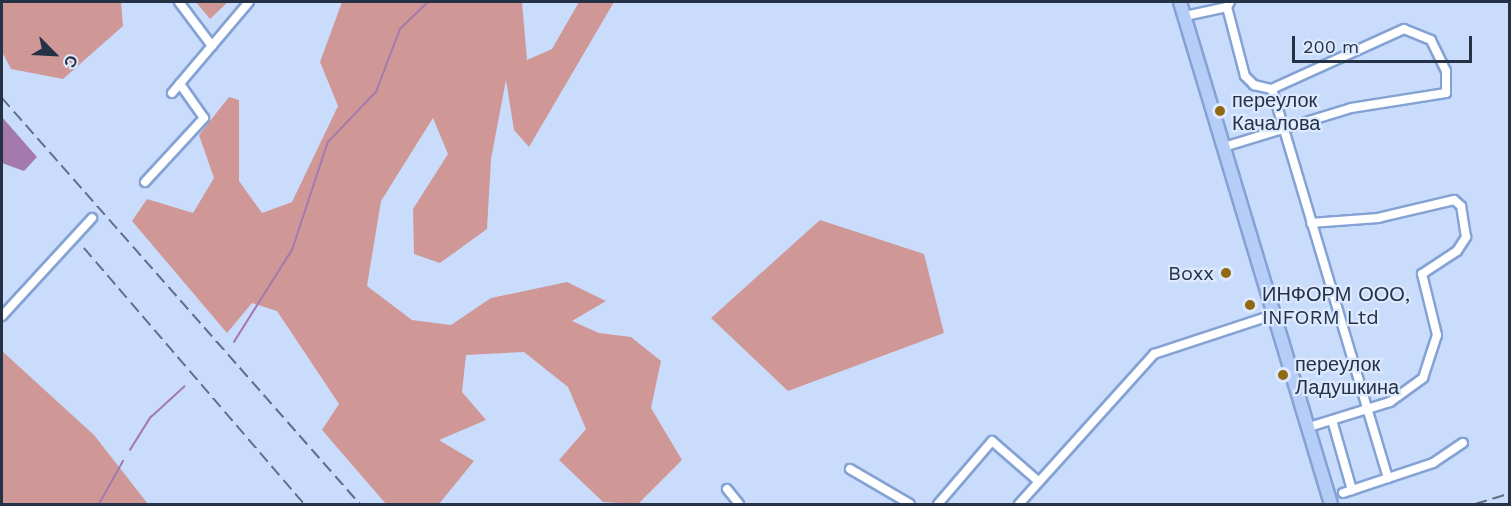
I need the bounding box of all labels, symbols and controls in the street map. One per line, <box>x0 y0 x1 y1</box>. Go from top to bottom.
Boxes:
north arrow <box>24 24 84 84</box>
scale bar <box>1295 24 1475 62</box>
text: 200 m <box>1303 36 1359 57</box>
text: С <box>60 52 82 71</box>
place label: переулок Качалова <box>1232 88 1320 135</box>
marker: переулок Качалова <box>1213 104 1227 118</box>
place label: Boxx <box>1168 261 1214 285</box>
marker: Boxx <box>1219 266 1233 280</box>
place label: ИНФОРМ ООО, INFORM Ltd <box>1262 282 1410 329</box>
marker: ИНФОРМ ООО, INFORM Ltd <box>1243 298 1257 312</box>
place label: переулок Ладушкина <box>1295 352 1399 399</box>
marker: переулок Ладушкина <box>1276 368 1290 382</box>

